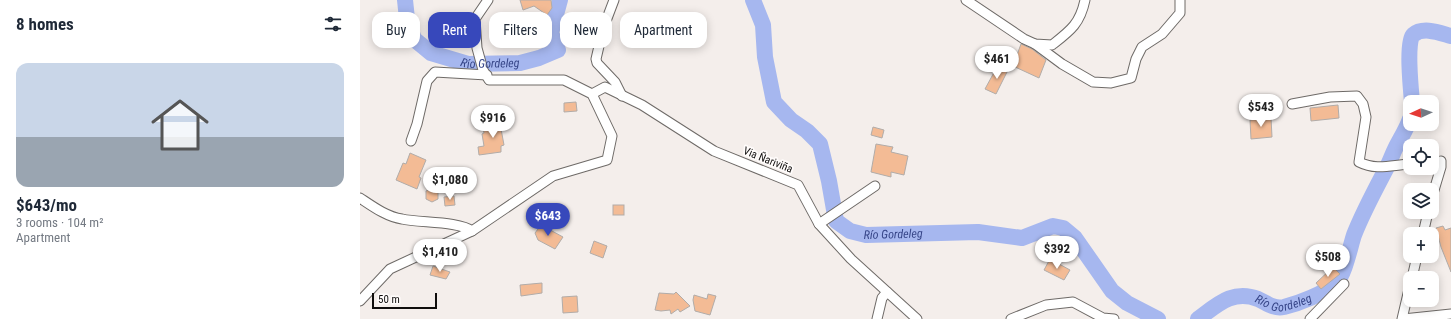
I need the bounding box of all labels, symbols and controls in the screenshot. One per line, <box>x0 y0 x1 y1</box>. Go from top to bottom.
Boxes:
chip: Buy <box>372 12 420 48</box>
chip: Rent <box>428 12 481 48</box>
chip: Filters <box>489 12 552 48</box>
chip: New <box>560 12 612 48</box>
chip: Apartment <box>620 12 707 48</box>
icon: filters <box>322 13 344 35</box>
text: 8 homes <box>16 14 74 34</box>
pin: $461 <box>973 46 1021 80</box>
text: $461 <box>984 51 1010 66</box>
water label: Río Gordeleg <box>459 55 520 71</box>
icon: home <box>144 89 216 161</box>
pin: $543 <box>1237 94 1285 128</box>
north arrow <box>1403 95 1439 131</box>
map controls <box>1403 95 1439 307</box>
text: $543 <box>1248 99 1274 114</box>
pin: $916 <box>469 105 517 139</box>
text: $916 <box>480 110 506 125</box>
button: locate <box>1403 139 1439 175</box>
street label: Via Ñariviña <box>741 144 795 176</box>
pin: $1,080 <box>417 167 483 201</box>
text: $1,080 <box>432 172 468 187</box>
button: layers <box>1403 183 1439 219</box>
text: $643/mo <box>16 195 77 215</box>
pin: $643 <box>524 203 572 237</box>
text: $643 <box>535 208 561 223</box>
text: 3 rooms · 104 m² <box>16 215 103 230</box>
water label: Río Gordeleg <box>864 226 923 242</box>
button: + <box>1403 227 1439 263</box>
text: Apartment <box>16 230 70 245</box>
pin: $392 <box>1033 236 1081 270</box>
pin: $1,410 <box>407 239 473 273</box>
text: $392 <box>1044 241 1070 256</box>
text: $1,410 <box>422 244 458 259</box>
pin: $508 <box>1304 244 1352 278</box>
text: $508 <box>1315 249 1341 264</box>
button: − <box>1403 271 1439 307</box>
scale bar <box>372 291 437 310</box>
water label: Río Gordeleg <box>1253 291 1314 315</box>
text: 50 m <box>378 293 400 306</box>

